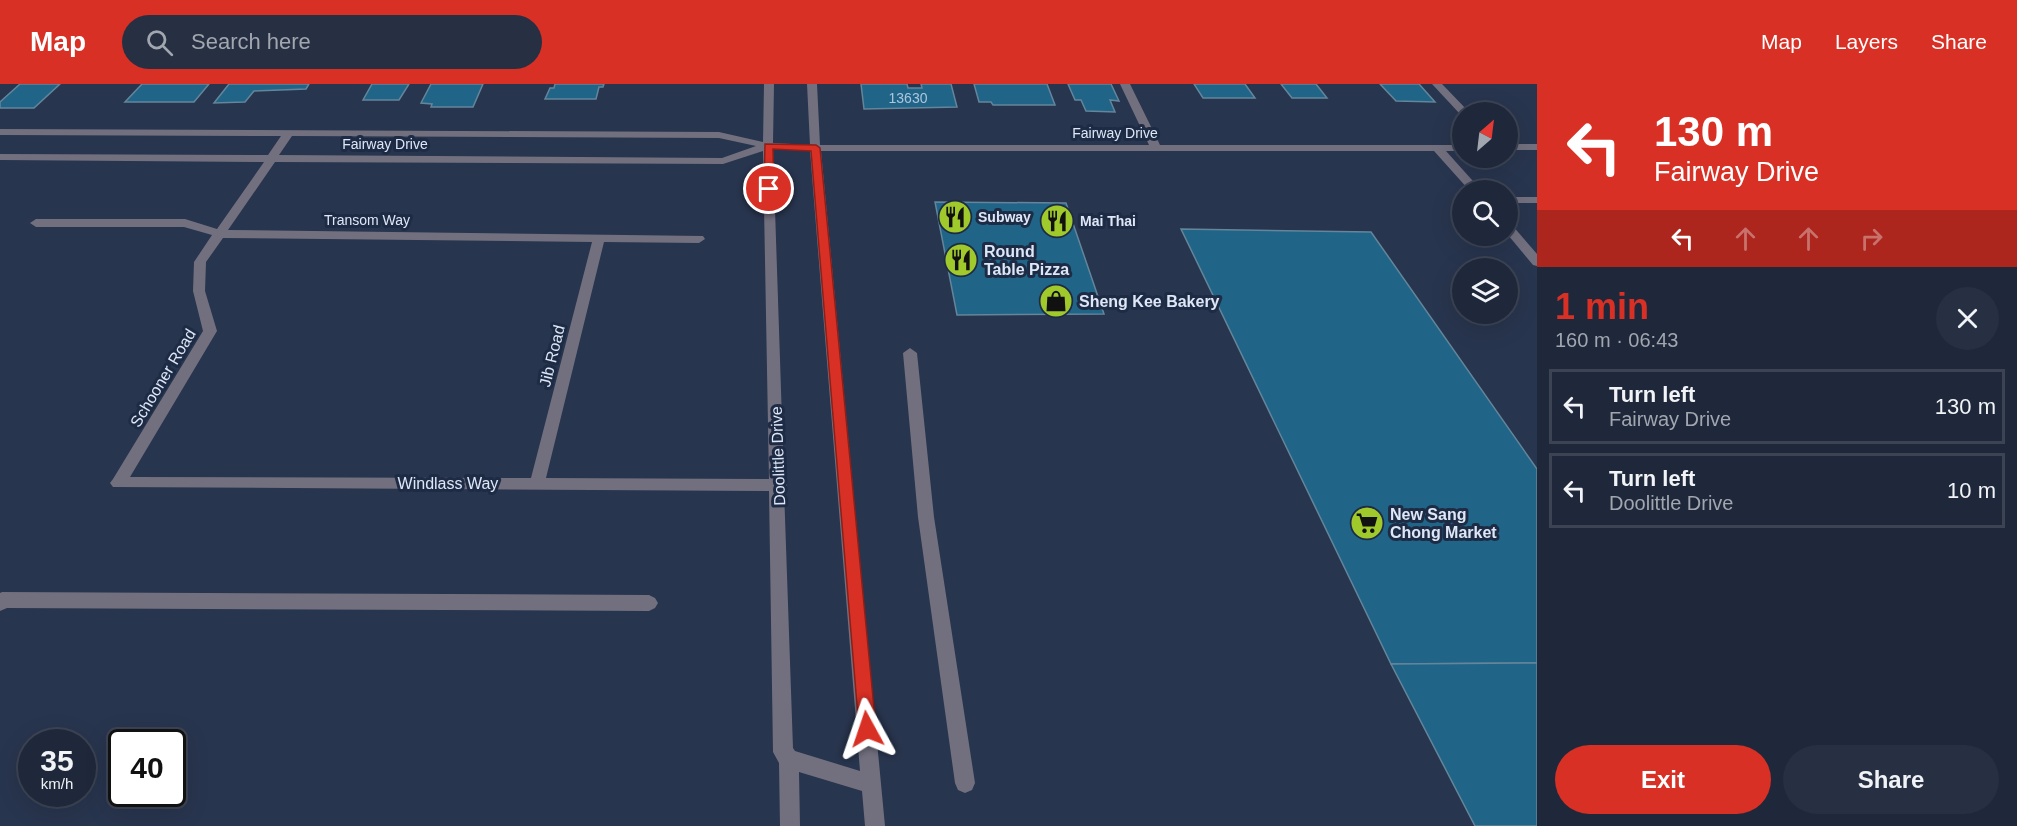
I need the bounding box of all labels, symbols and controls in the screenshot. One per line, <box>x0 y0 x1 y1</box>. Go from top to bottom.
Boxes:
search box <box>122 15 542 69</box>
text: Map <box>30 26 86 57</box>
icon: search <box>143 26 176 59</box>
text: Search here <box>191 29 311 54</box>
text: Map <box>1761 30 1802 53</box>
text: Layers <box>1835 30 1898 53</box>
text: Share <box>1931 30 1987 53</box>
house number: 13630 <box>889 90 928 106</box>
north arrow <box>1452 102 1518 168</box>
map controls <box>1452 102 1518 324</box>
icon: left <box>1555 108 1633 186</box>
text: 130 m <box>1654 108 1773 155</box>
street label: Fairway Drive <box>1072 125 1158 141</box>
street label: Fairway Drive <box>342 136 428 152</box>
text: Fairway Drive <box>1654 157 1819 187</box>
pin <box>743 163 794 214</box>
icon: arrive <box>752 172 785 205</box>
button: search <box>1452 180 1518 246</box>
restaurant icon: Subway <box>937 199 973 235</box>
restaurant icon: Mai Thai <box>1039 203 1075 239</box>
place label: Subway <box>978 209 1031 225</box>
street label: Transom Way <box>324 212 410 228</box>
place label: Mai Thai <box>1080 213 1136 229</box>
icon: left <box>1666 222 1699 255</box>
icon: ahead <box>1729 222 1762 255</box>
icon: ahead <box>1792 222 1825 255</box>
icon: right <box>1855 222 1888 255</box>
restaurant icon: Round Table Pizza <box>943 242 979 278</box>
place label: Round Table Pizza <box>984 243 1069 278</box>
button: layers <box>1452 258 1518 324</box>
shop icon: Sheng Kee Bakery <box>1038 283 1074 319</box>
text: 1 min <box>1555 286 1649 327</box>
button: close <box>1936 287 1999 350</box>
place label: Sheng Kee Bakery <box>1079 293 1220 310</box>
street label: Jib Road <box>536 323 568 389</box>
street label: Schooner Road <box>127 326 199 430</box>
text: 160 m · 06:43 <box>1555 329 1678 351</box>
text: Turn left <box>1609 382 1695 407</box>
icon: left <box>1558 390 1591 423</box>
text: 130 m <box>1935 394 1996 419</box>
street label: Doolittle Drive <box>768 406 788 506</box>
text: Fairway Drive <box>1609 408 1731 430</box>
text: Turn left <box>1609 466 1695 491</box>
icon: left <box>1558 474 1591 507</box>
street label: Windlass Way <box>398 475 498 492</box>
text: 10 m <box>1947 478 1996 503</box>
text: Doolittle Drive <box>1609 492 1733 514</box>
supermarket icon: New Sang Chong Market <box>1349 505 1385 541</box>
place label: New Sang Chong Market <box>1390 506 1497 541</box>
position arrow <box>835 697 899 761</box>
speed limit sign: 40 <box>108 729 186 807</box>
text: 35 <box>40 744 74 777</box>
button: Exit <box>1555 745 1771 814</box>
button: Share <box>1783 745 1999 814</box>
text: km/h <box>41 775 73 792</box>

